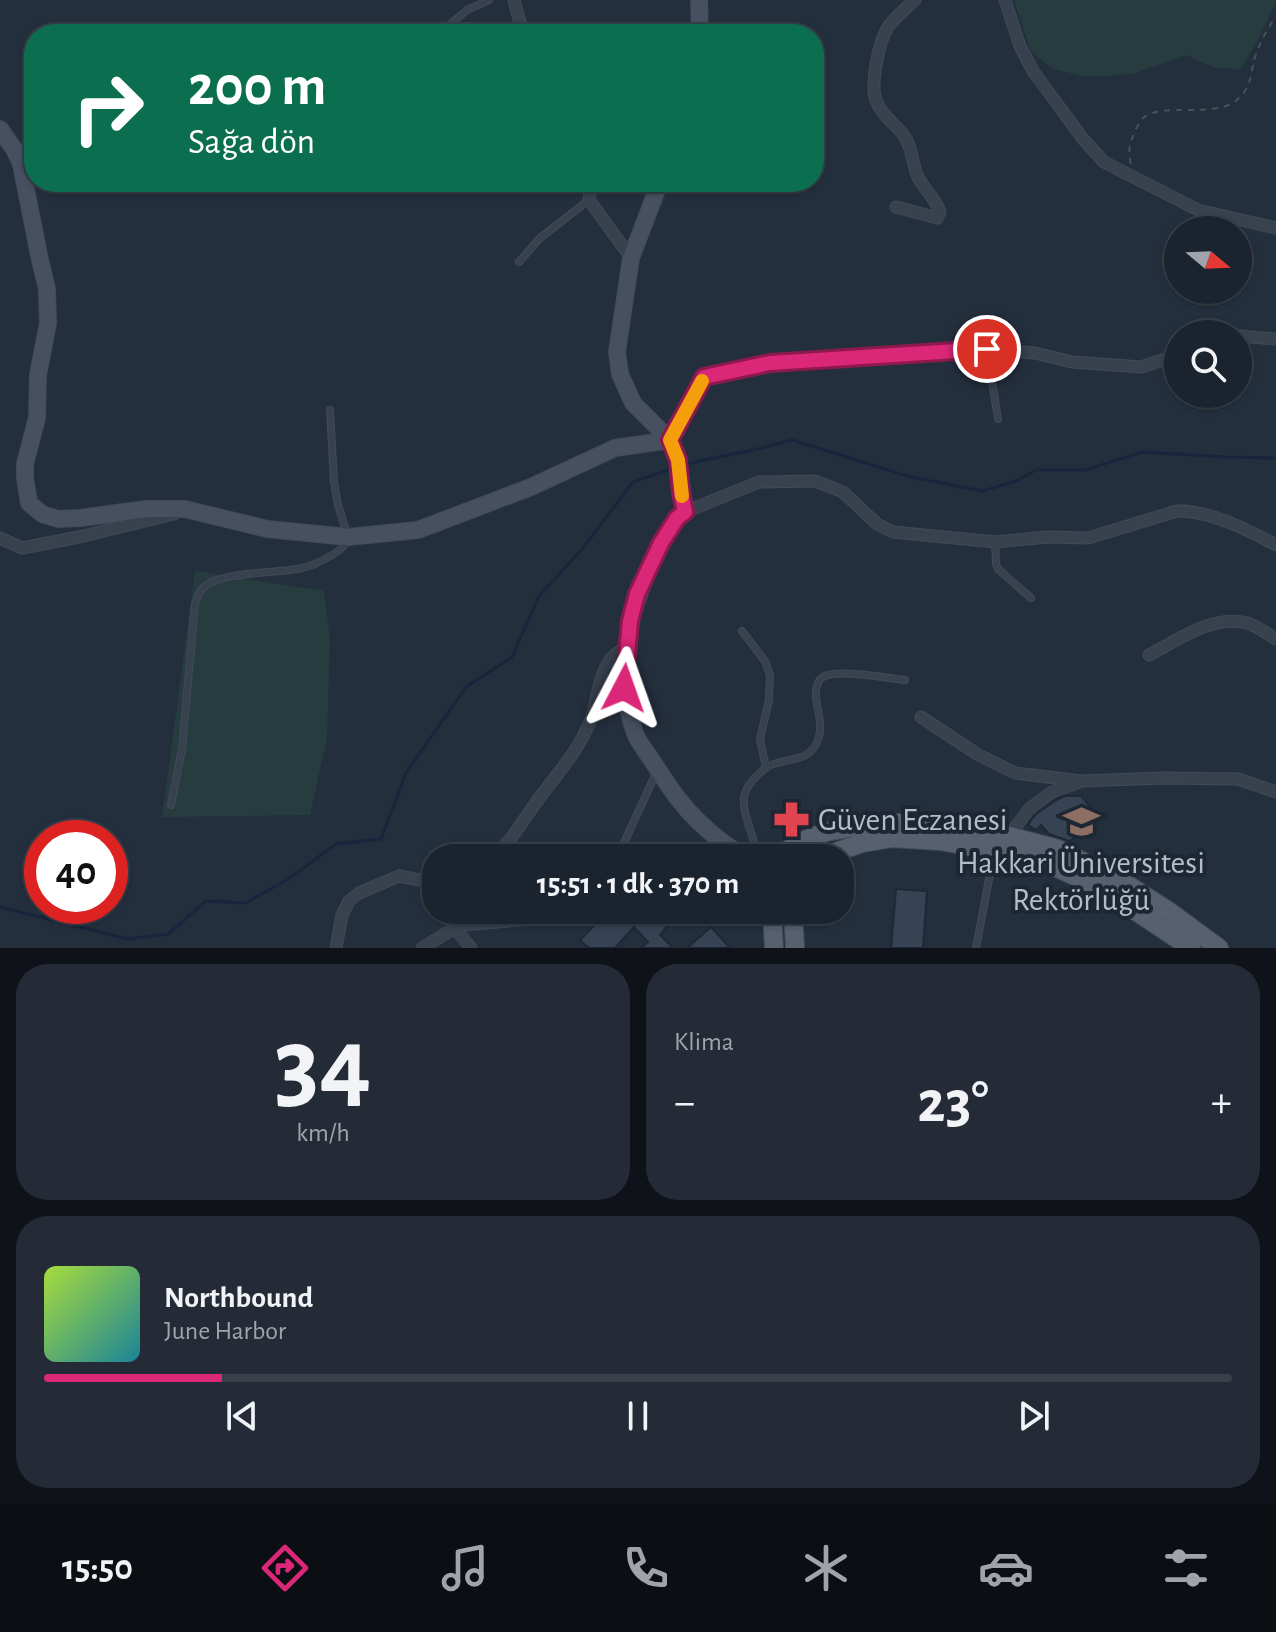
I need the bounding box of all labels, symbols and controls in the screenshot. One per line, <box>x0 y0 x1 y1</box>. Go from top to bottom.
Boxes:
icon: right <box>56 56 160 160</box>
text: 200 m <box>188 59 326 115</box>
text: Sağa dön <box>188 124 315 160</box>
north arrow <box>1164 216 1252 304</box>
map controls <box>1164 216 1252 408</box>
pin <box>953 315 1021 383</box>
button: search <box>1164 320 1252 408</box>
icon: arrive <box>965 327 1009 371</box>
position arrow <box>582 646 666 730</box>
pharmacy icon: Güven Eczanesi <box>773 801 811 839</box>
school or university icon: Hakkari Üniversitesi Rektörlüğü <box>1062 802 1100 840</box>
place label: Güven Eczanesi <box>818 804 1008 836</box>
speed limit sign: 40 <box>24 820 128 924</box>
place label: Hakkari Üniversitesi Rektörlüğü <box>957 846 1205 916</box>
text: 15:51 · 1 dk · 370 m <box>537 869 739 899</box>
text: 34 <box>274 1014 372 1118</box>
text: Klima <box>674 1029 734 1055</box>
text: 23° <box>917 1073 989 1133</box>
text: − <box>674 1081 695 1125</box>
text: + <box>1211 1081 1232 1125</box>
text: km/h <box>296 1120 350 1146</box>
text: Northbound <box>164 1283 313 1313</box>
text: June Harbor <box>164 1318 286 1344</box>
icon: previous <box>220 1394 264 1438</box>
icon: pause <box>616 1394 660 1438</box>
icon: next <box>1012 1394 1056 1438</box>
icon: directions <box>257 1540 313 1596</box>
icon: music <box>437 1540 493 1596</box>
icon: phone <box>618 1540 674 1596</box>
icon: climate <box>798 1540 854 1596</box>
icon: car <box>978 1540 1034 1596</box>
icon: filters <box>1158 1540 1214 1596</box>
text: 15:50 <box>62 1550 133 1586</box>

